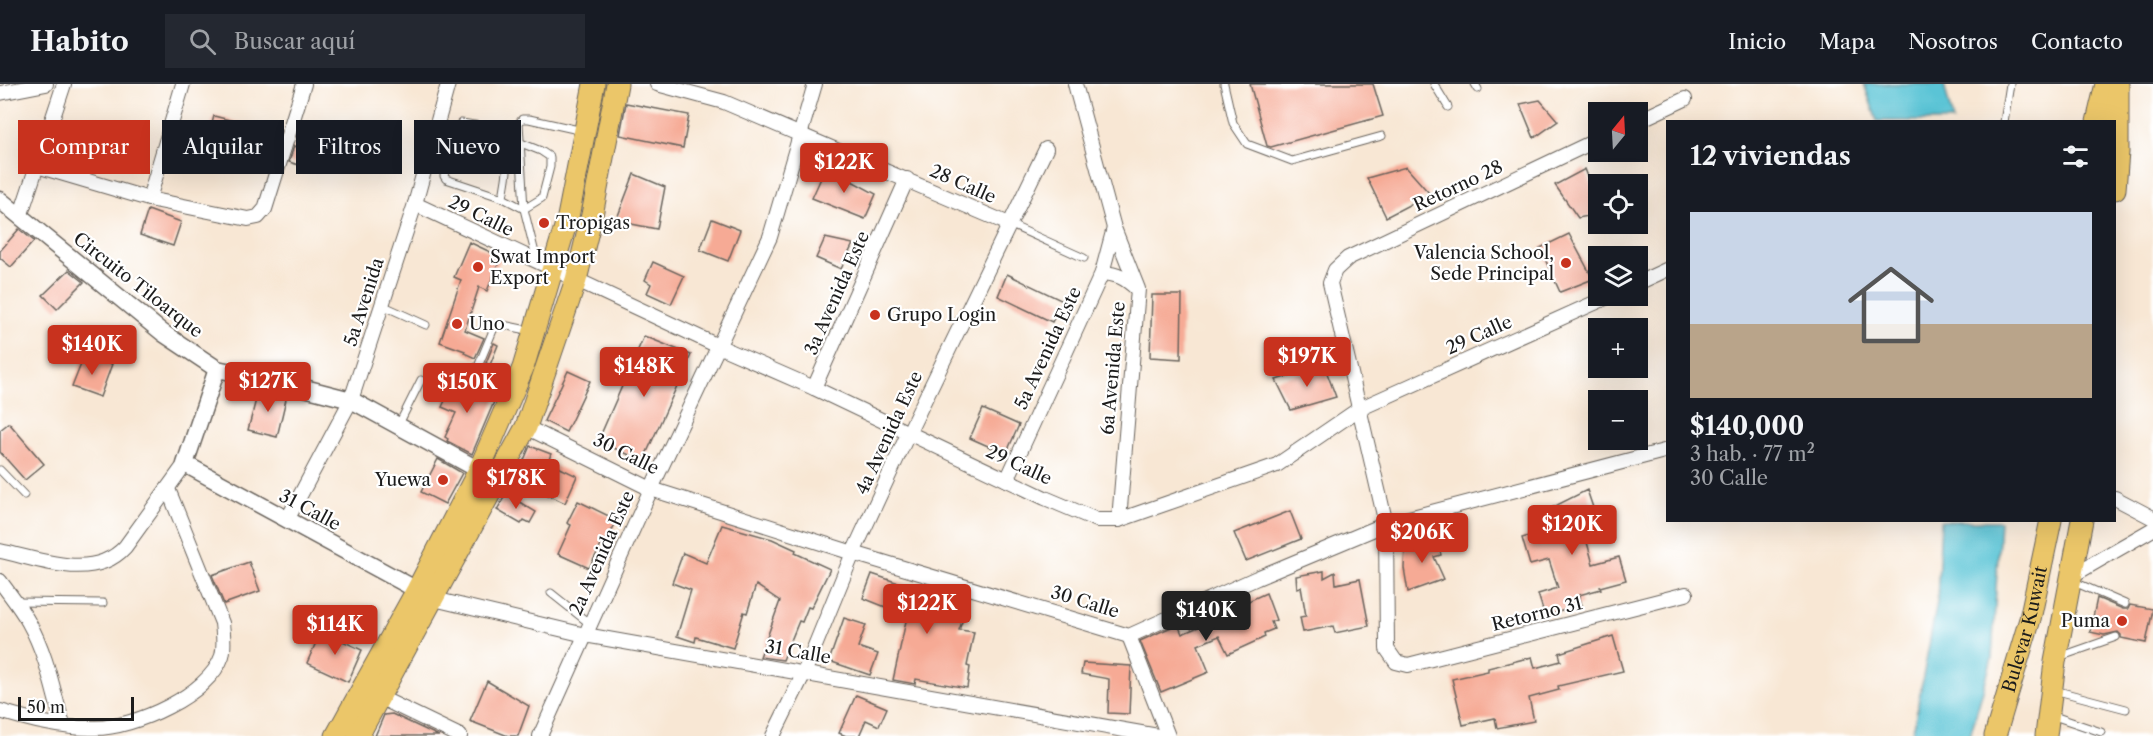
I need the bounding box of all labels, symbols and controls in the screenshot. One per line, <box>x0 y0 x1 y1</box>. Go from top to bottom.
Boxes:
search box <box>165 14 585 68</box>
text: Habito <box>30 24 129 58</box>
icon: search <box>186 25 219 58</box>
text: Buscar aquí <box>234 28 355 55</box>
text: Inicio <box>1728 29 1786 54</box>
text: Mapa <box>1819 29 1875 54</box>
text: Nosotros <box>1908 29 1998 54</box>
text: Contacto <box>2031 29 2123 54</box>
north arrow <box>1588 102 1648 162</box>
map controls <box>1588 102 1648 450</box>
chip: Comprar <box>18 120 150 174</box>
chip: Alquilar <box>162 120 284 174</box>
chip: Filtros <box>296 120 402 174</box>
chip: Nuevo <box>414 120 521 174</box>
text: 12 viviendas <box>1690 140 1851 172</box>
icon: filters <box>2059 140 2092 173</box>
pin: $122K <box>802 143 886 194</box>
text: $122K <box>814 150 874 174</box>
street label: Retorno 28 <box>1410 156 1506 216</box>
street label: 28 Calle <box>927 160 999 208</box>
button: locate <box>1588 174 1648 234</box>
street label: 29 Calle <box>445 191 517 241</box>
place label: Tropigas <box>556 212 630 234</box>
marker: Tropigas <box>537 216 551 230</box>
street label: Circuito Tiloarque <box>69 228 207 342</box>
street label: 3a Avenida Este <box>800 228 874 358</box>
place label: Valencia School, Sede Principal <box>1413 242 1554 285</box>
place label: Swat Import Export <box>490 246 596 289</box>
button: layers <box>1588 246 1648 306</box>
icon: home <box>1837 251 1945 359</box>
street label: 5a Avenida <box>339 254 389 349</box>
marker: Valencia School, Sede Principal <box>1559 256 1573 270</box>
marker: Swat Import Export <box>471 260 485 274</box>
street label: 5a Avenida Este <box>1010 283 1086 413</box>
street label: 6a Avenida Este <box>1096 300 1130 436</box>
place label: Grupo Login <box>887 304 996 326</box>
marker: Grupo Login <box>868 308 882 322</box>
street label: 29 Calle <box>1443 311 1515 359</box>
place label: Uno <box>469 313 505 335</box>
marker: Uno <box>450 317 464 331</box>
button: + <box>1588 318 1648 378</box>
pin: $140K <box>50 325 134 376</box>
text: $140K <box>62 332 122 356</box>
pin: $197K <box>1265 337 1349 388</box>
text: $197K <box>1278 344 1336 368</box>
pin: $148K <box>602 347 686 398</box>
text: $148K <box>614 354 674 378</box>
pin: $127K <box>226 362 310 413</box>
pin: $150K <box>425 363 509 414</box>
street label: 4a Avenida Este <box>851 368 927 498</box>
text: $127K <box>239 369 297 393</box>
text: $150K <box>437 370 497 394</box>
button: − <box>1588 390 1648 450</box>
text: $140,000 <box>1690 410 1804 442</box>
street label: 30 Calle <box>590 429 662 479</box>
street label: 29 Calle <box>983 440 1055 490</box>
text: 3 hab. · 77 m² <box>1690 442 1815 466</box>
pin: $178K <box>474 459 558 510</box>
text: $178K <box>487 466 545 490</box>
text: 30 Calle <box>1690 466 1768 490</box>
place label: Yuewa <box>374 469 431 491</box>
marker: Yuewa <box>436 473 450 487</box>
street label: 31 Calle <box>276 485 344 535</box>
street label: 2a Avenida Este <box>565 487 639 619</box>
pin: $120K <box>1530 505 1614 556</box>
text: $120K <box>1542 512 1602 536</box>
pin: $206K <box>1380 513 1464 564</box>
text: $206K <box>1390 520 1454 544</box>
street label: Bulevar Kuwait <box>1998 563 2052 695</box>
street label: 30 Calle <box>1048 581 1122 623</box>
pin: $122K <box>885 584 969 635</box>
text: $122K <box>897 591 957 615</box>
pin: $140K <box>1164 591 1248 642</box>
street label: Retorno 31 <box>1489 592 1585 636</box>
text: $140K <box>1176 598 1236 622</box>
pin: $114K <box>293 605 377 656</box>
place label: Puma <box>2061 610 2111 632</box>
text: $114K <box>307 612 364 636</box>
marker: Puma <box>2115 614 2129 628</box>
street label: 31 Calle <box>763 635 833 669</box>
scale bar <box>18 694 134 722</box>
text: 50 m <box>27 697 65 717</box>

